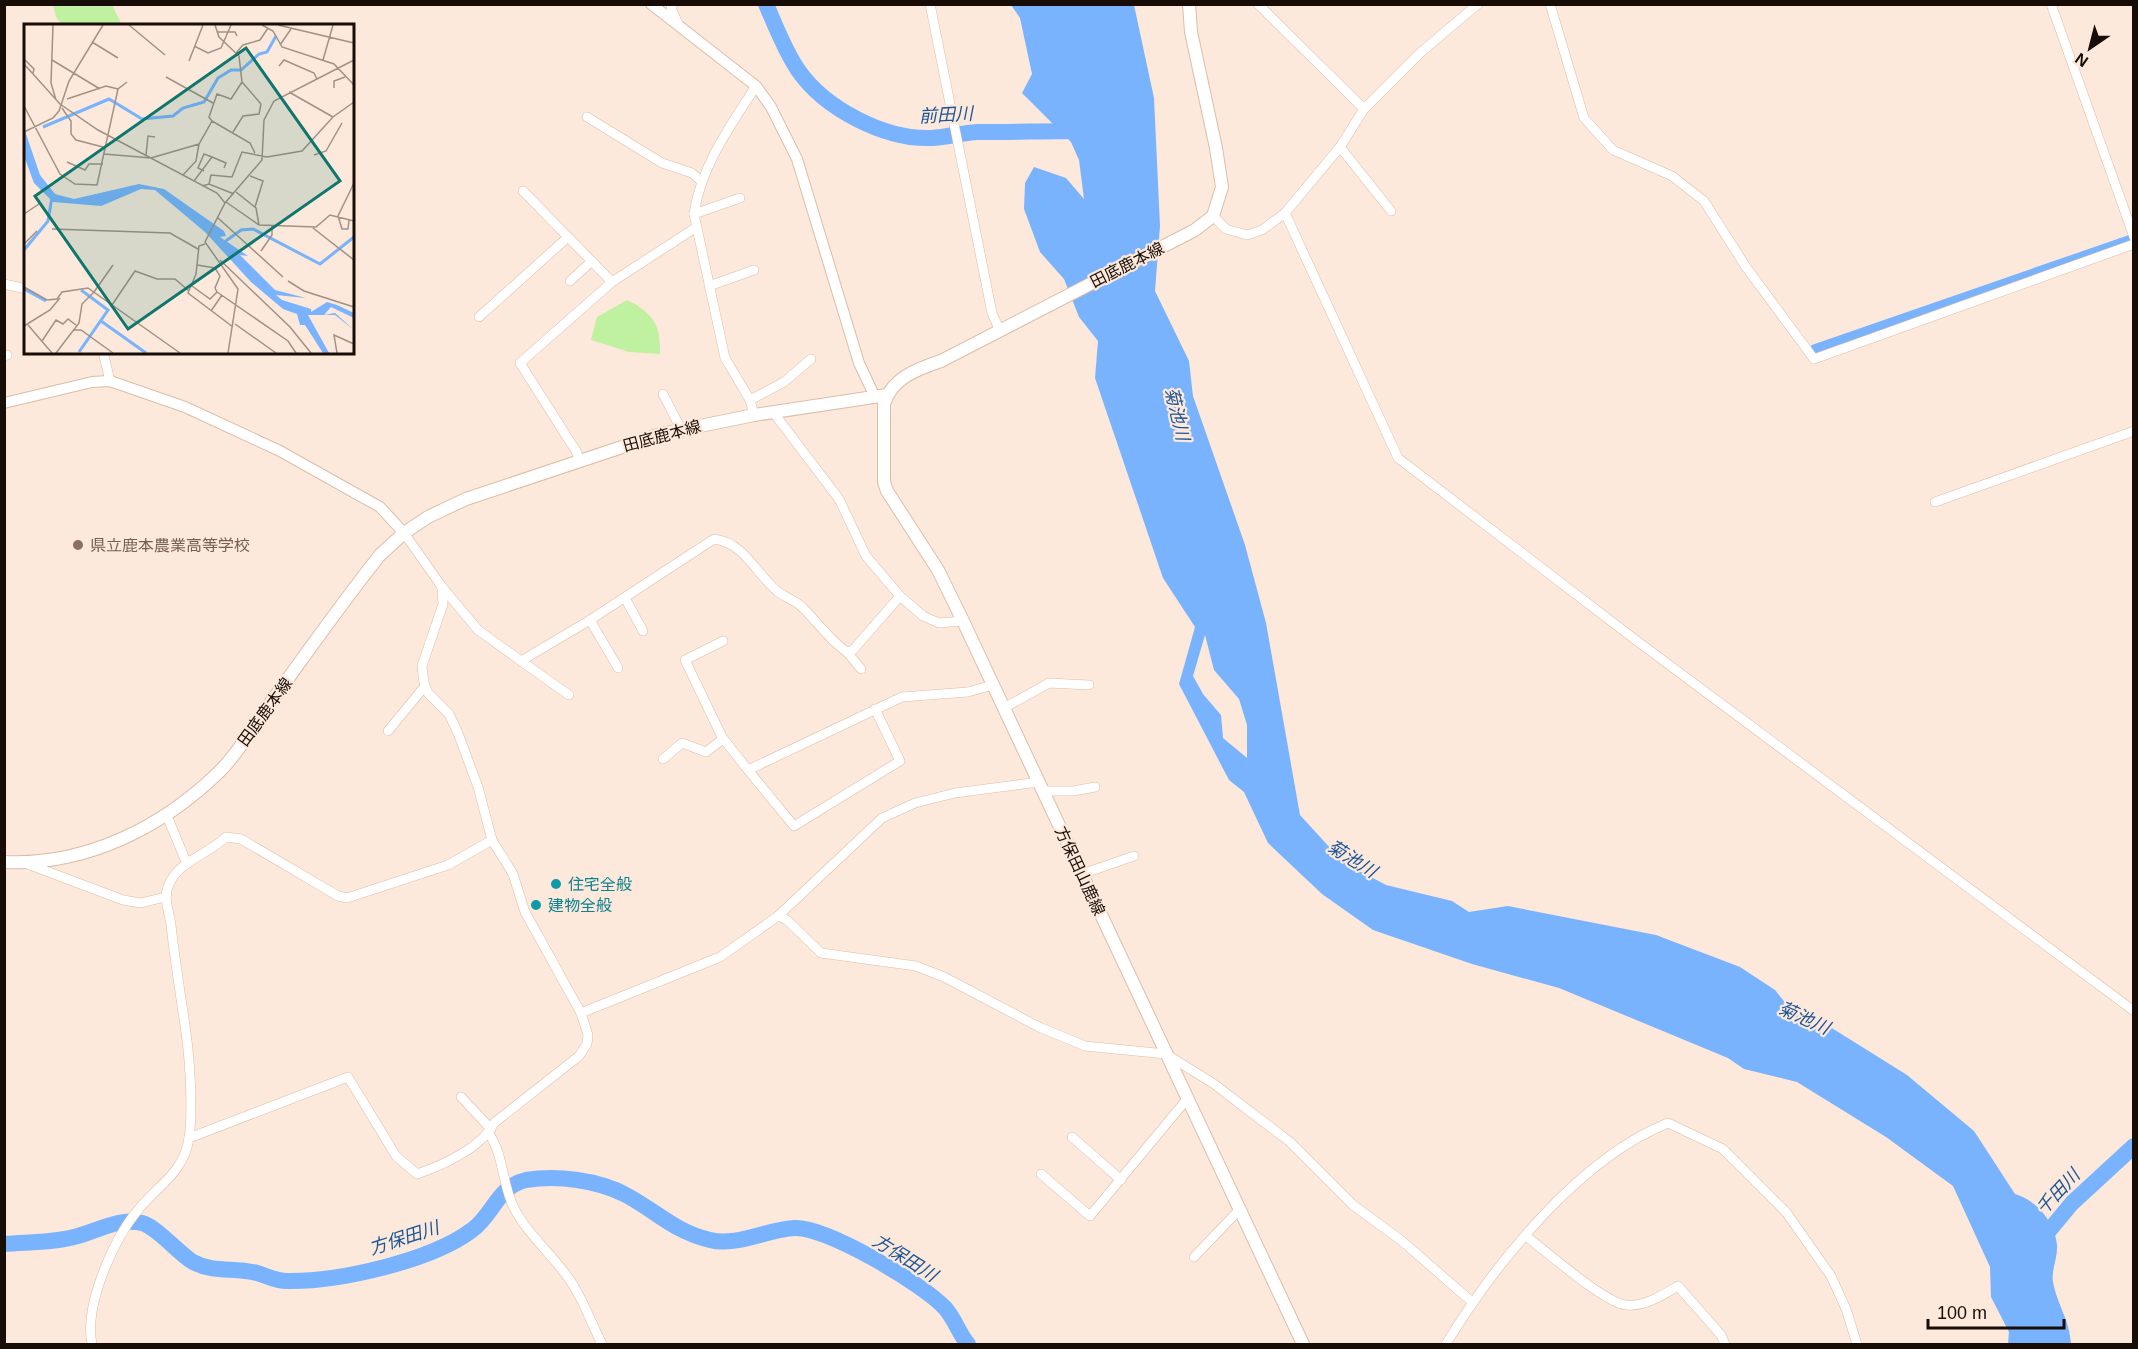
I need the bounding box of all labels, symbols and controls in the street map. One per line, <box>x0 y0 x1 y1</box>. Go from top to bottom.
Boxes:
north arrow <box>2060 18 2120 78</box>
inset map <box>24 24 354 354</box>
text: N <box>2072 50 2091 70</box>
water label: 前田川 <box>919 103 975 126</box>
street label: 田底鹿本線 <box>1087 239 1167 291</box>
water label: 菊池川 <box>1161 385 1193 445</box>
street label: 田底鹿本線 <box>621 417 703 455</box>
place label: 県立鹿本農業高等学校 <box>90 537 250 554</box>
marker: 県立鹿本農業高等学校 <box>71 538 85 552</box>
street label: 田底鹿本線 <box>235 675 295 749</box>
street label: 方保田山鹿線 <box>1052 824 1108 918</box>
water label: 菊池川 <box>1324 836 1382 883</box>
place label: 住宅全般 <box>568 876 632 893</box>
marker: 住宅全般 <box>549 877 563 891</box>
place label: 建物全般 <box>548 897 612 914</box>
marker: 建物全般 <box>529 898 543 912</box>
water label: 菊池川 <box>1775 998 1835 1039</box>
water label: 千田川 <box>2032 1164 2085 1219</box>
water label: 方保田川 <box>367 1217 443 1259</box>
water label: 方保田川 <box>869 1230 943 1287</box>
scale bar <box>1928 1292 2064 1330</box>
text: 100 m <box>1937 1303 1987 1323</box>

